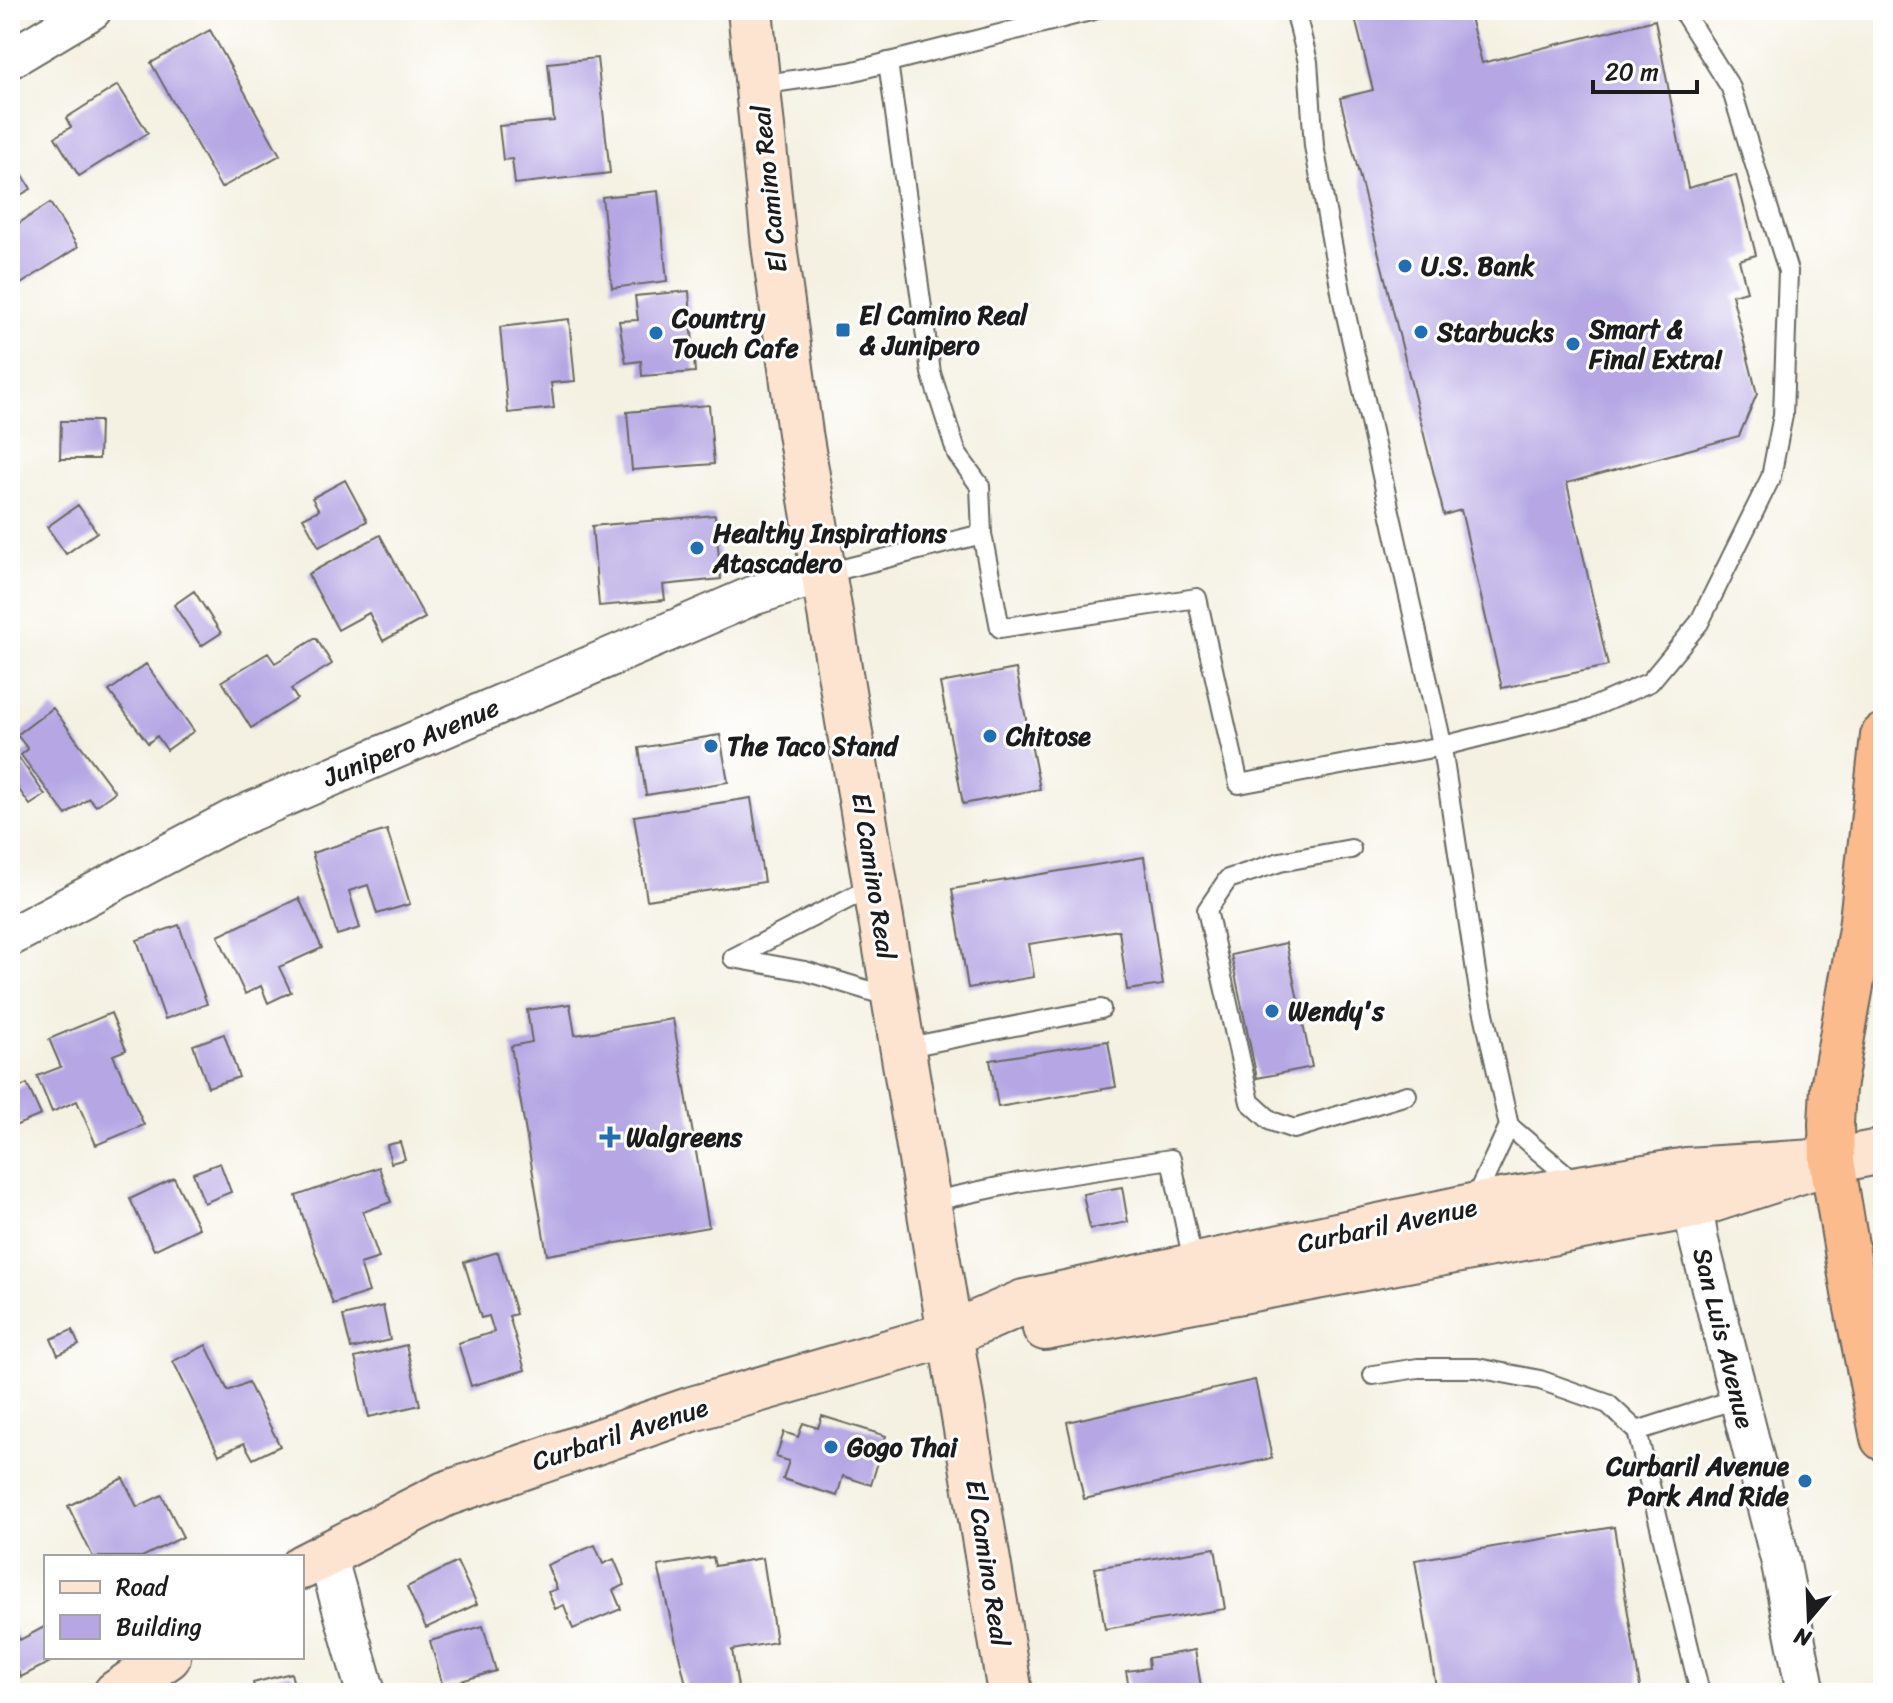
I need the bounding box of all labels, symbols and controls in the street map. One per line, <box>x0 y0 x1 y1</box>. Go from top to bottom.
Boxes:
scale bar <box>1593 44 1697 94</box>
text: 20 m <box>1605 51 1659 93</box>
street label: El Camino Real <box>737 102 801 275</box>
place label: U.S. Bank <box>1421 243 1535 289</box>
marker: U.S. Bank <box>1396 257 1414 275</box>
place label: El Camino Real & Junipero <box>859 292 1029 368</box>
place label: Country Touch Cafe <box>671 295 799 371</box>
place label: Smart & Final Extra! <box>1588 306 1723 382</box>
place label: Starbucks <box>1436 309 1555 355</box>
marker: El Camino Real & Junipero <box>834 321 852 339</box>
marker: Starbucks <box>1412 323 1430 341</box>
marker: Country Touch Cafe <box>647 324 665 342</box>
marker: Smart & Final Extra! <box>1564 335 1582 353</box>
place label: Healthy Inspirations Atascadero <box>712 510 948 586</box>
marker: Healthy Inspirations Atascadero <box>688 539 706 557</box>
street label: Junipero Avenue <box>315 684 507 800</box>
place label: Chitose <box>1005 713 1091 759</box>
place label: The Taco Stand <box>727 723 900 769</box>
marker: Chitose <box>981 727 999 745</box>
marker: The Taco Stand <box>702 737 720 755</box>
street label: El Camino Real <box>838 789 910 963</box>
place label: Wendy's <box>1288 988 1385 1034</box>
marker: Wendy's <box>1263 1002 1281 1020</box>
place label: Walgreens <box>626 1114 743 1160</box>
marker: Walgreens <box>601 1128 619 1146</box>
street label: Curbaril Avenue <box>1293 1183 1482 1267</box>
street label: San Luis Avenue <box>1679 1243 1769 1434</box>
street label: Curbaril Avenue <box>526 1384 715 1484</box>
place label: Gogo Thai <box>847 1424 959 1470</box>
marker: Gogo Thai <box>822 1438 840 1456</box>
place label: Curbaril Avenue Park And Ride <box>1605 1443 1790 1519</box>
marker: Curbaril Avenue Park And Ride <box>1796 1472 1814 1490</box>
street label: El Camino Real <box>952 1476 1024 1650</box>
legend <box>44 1555 304 1659</box>
text: Road <box>116 1566 170 1608</box>
north arrow <box>1769 1579 1849 1659</box>
text: Building <box>116 1606 202 1648</box>
text: N <box>1788 1616 1817 1659</box>

